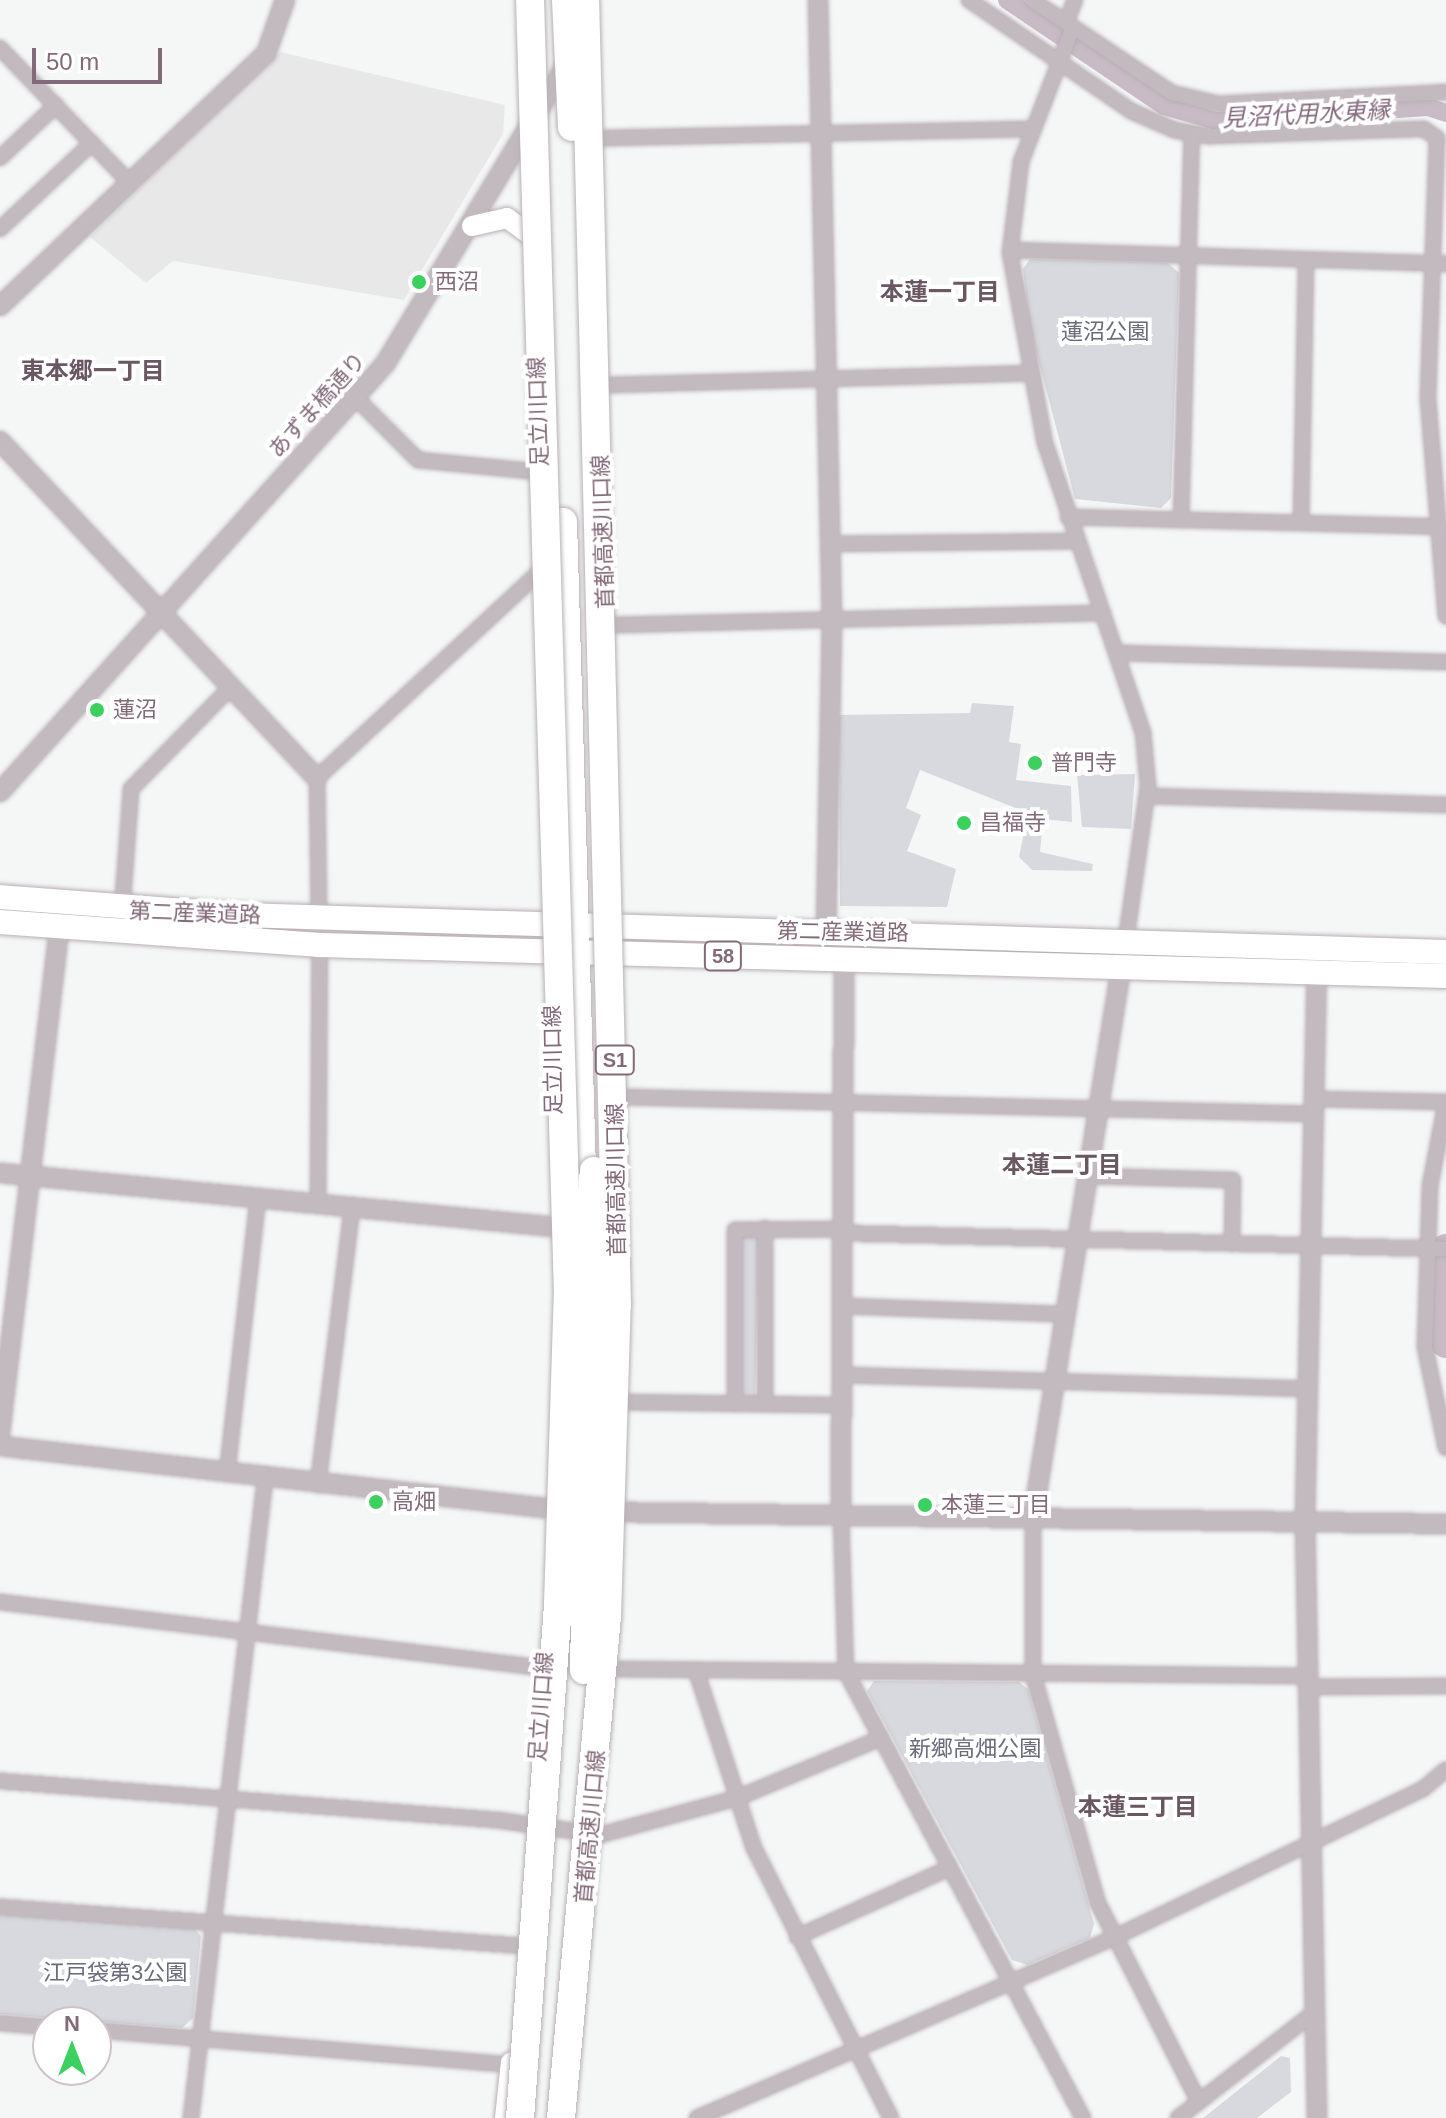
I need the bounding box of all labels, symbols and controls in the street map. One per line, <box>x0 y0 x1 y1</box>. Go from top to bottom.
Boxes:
scale bar <box>36 32 166 82</box>
text: 50 m <box>46 48 99 75</box>
water label: 見沼代用水東縁 <box>1221 95 1391 133</box>
place label: 西沼 <box>435 269 479 295</box>
marker: 西沼 <box>410 273 428 291</box>
district label: 本蓮一丁目 <box>880 278 1000 306</box>
park label: 蓮沼公園 <box>1061 319 1149 345</box>
street label: あずま橋通り <box>263 347 371 463</box>
district label: 東本郷一丁目 <box>21 357 165 385</box>
street label: 足立川口線 <box>523 357 553 467</box>
street label: 首都高速川口線 <box>587 455 619 609</box>
place label: 蓮沼 <box>113 697 157 723</box>
marker: 蓮沼 <box>88 701 106 719</box>
place label: 普門寺 <box>1051 750 1117 776</box>
marker: 普門寺 <box>1026 754 1044 772</box>
place label: 昌福寺 <box>980 810 1046 836</box>
marker: 昌福寺 <box>955 814 973 832</box>
street label: 第二産業道路 <box>129 898 261 928</box>
street label: 第二産業道路 <box>777 918 909 946</box>
road number: 58 <box>703 940 743 972</box>
street label: 足立川口線 <box>539 1005 567 1115</box>
road number: S1 <box>593 1044 637 1076</box>
street label: 首都高速川口線 <box>601 1103 631 1257</box>
district label: 本蓮二丁目 <box>1002 1151 1122 1179</box>
place label: 高畑 <box>392 1489 436 1515</box>
place label: 本蓮三丁目 <box>941 1492 1051 1518</box>
marker: 高畑 <box>367 1493 385 1511</box>
marker: 本蓮三丁目 <box>916 1496 934 1514</box>
street label: 足立川口線 <box>524 1651 558 1763</box>
park label: 新郷高畑公園 <box>909 1736 1041 1762</box>
street label: 首都高速川口線 <box>570 1749 610 1905</box>
district label: 本蓮三丁目 <box>1078 1793 1198 1821</box>
park label: 江戸袋第3公園 <box>43 1960 187 1986</box>
north arrow <box>32 2006 112 2086</box>
text: N <box>64 2011 80 2036</box>

